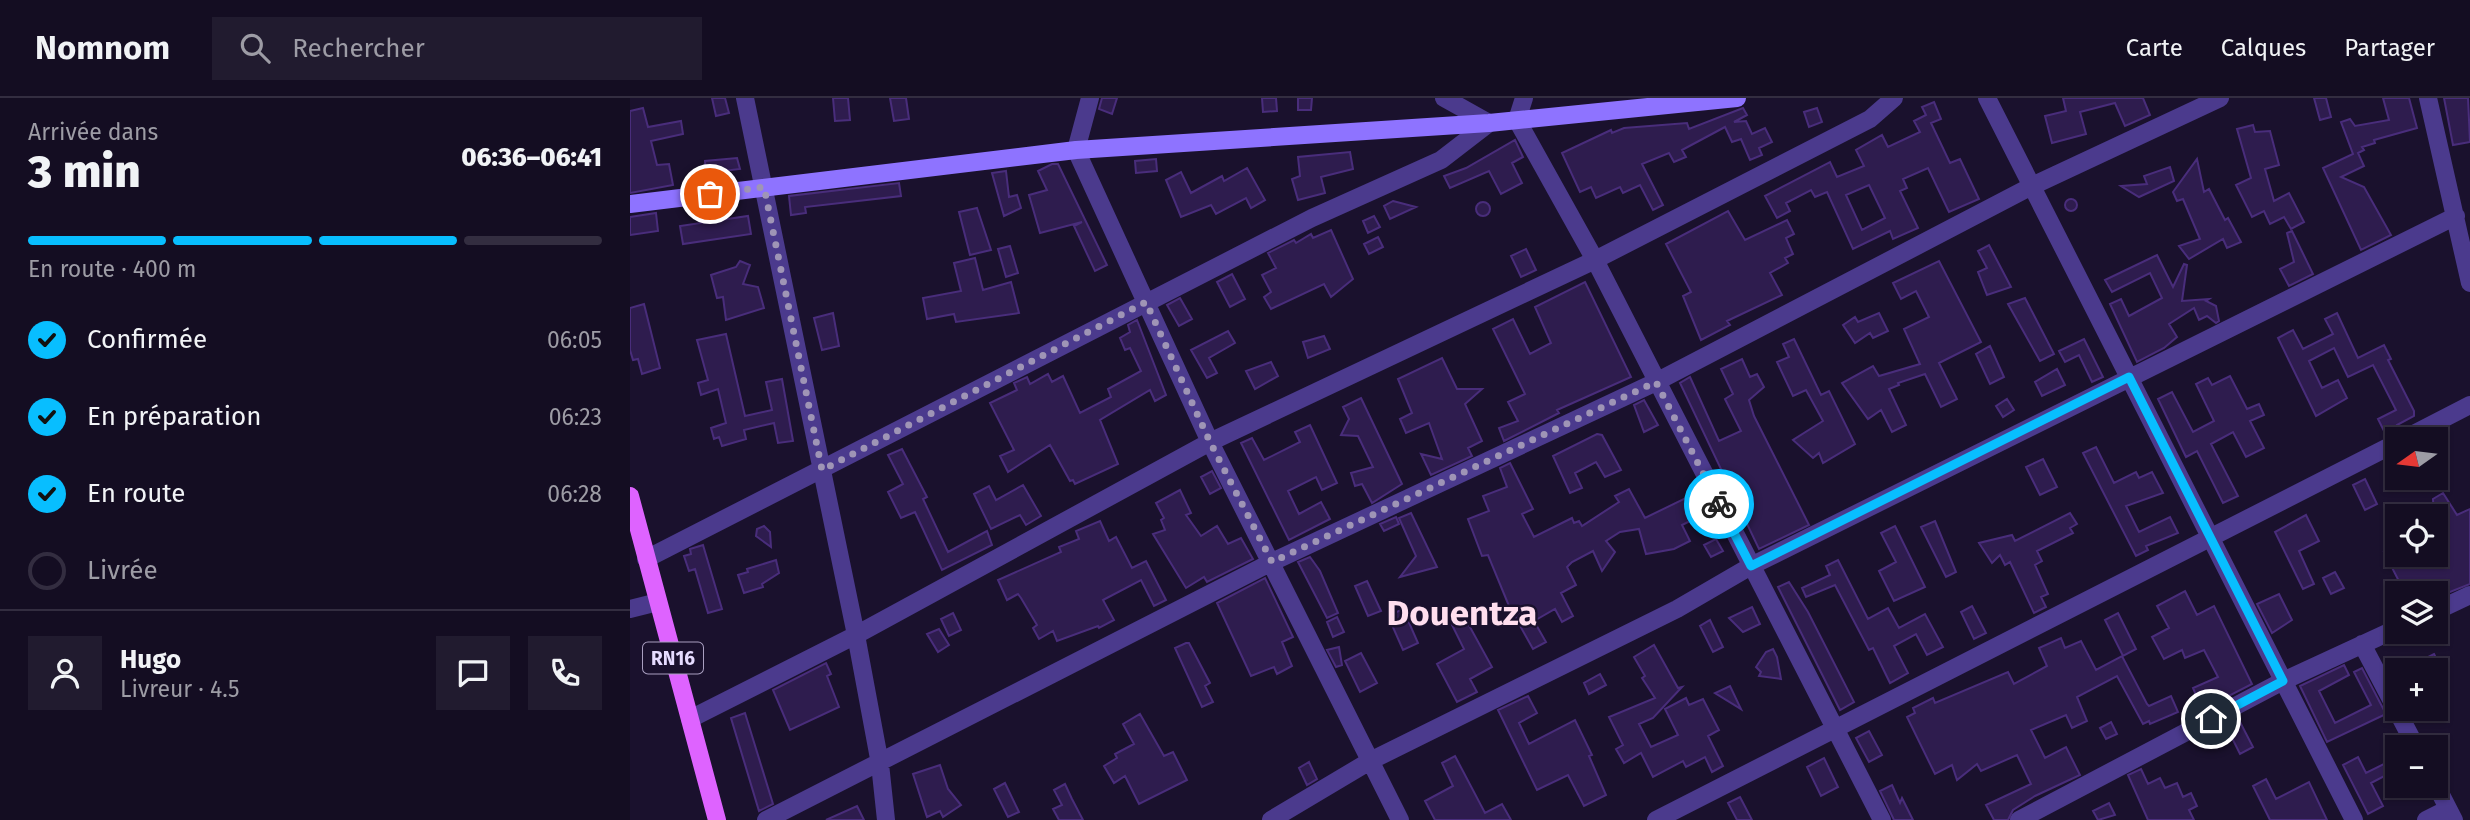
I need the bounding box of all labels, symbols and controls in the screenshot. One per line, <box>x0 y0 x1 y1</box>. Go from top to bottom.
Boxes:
search box <box>212 17 702 80</box>
text: Nomnom <box>35 28 170 68</box>
icon: search <box>236 29 274 67</box>
text: Rechercher <box>292 33 425 64</box>
text: Carte <box>2126 34 2183 62</box>
text: Calques <box>2221 34 2306 62</box>
text: Partager <box>2344 34 2435 62</box>
text: Arrivée dans <box>28 118 158 146</box>
text: 06:36–06:41 <box>461 142 602 173</box>
text: 3 min <box>28 144 141 199</box>
pin <box>680 164 740 224</box>
icon: bag <box>691 175 729 213</box>
text: En route · 400 m <box>28 255 197 283</box>
icon: check <box>28 321 66 359</box>
text: Confirmée <box>87 324 207 355</box>
text: 06:05 <box>547 326 602 354</box>
icon: check <box>28 398 66 436</box>
text: En préparation <box>87 401 261 432</box>
text: 06:23 <box>549 403 602 431</box>
north arrow <box>2385 427 2448 490</box>
map controls <box>2385 427 2448 798</box>
courier <box>1684 469 1754 539</box>
icon: check <box>28 475 66 513</box>
text: En route <box>87 478 186 509</box>
text: 06:28 <box>547 480 602 508</box>
icon: bike <box>1700 485 1738 523</box>
button: locate <box>2385 504 2448 567</box>
text: Livrée <box>87 555 158 586</box>
button: layers <box>2385 581 2448 644</box>
district label: Douentza <box>1387 592 1538 634</box>
button: person <box>28 636 102 710</box>
button: chat <box>436 636 510 710</box>
button: phone <box>528 636 602 710</box>
road number: RN16 <box>643 642 703 674</box>
text: Hugo <box>120 644 181 675</box>
button: + <box>2385 658 2448 721</box>
text: Livreur · 4.5 <box>120 675 239 703</box>
pin <box>2181 689 2241 749</box>
icon: home <box>2192 700 2230 738</box>
button: − <box>2385 735 2448 798</box>

